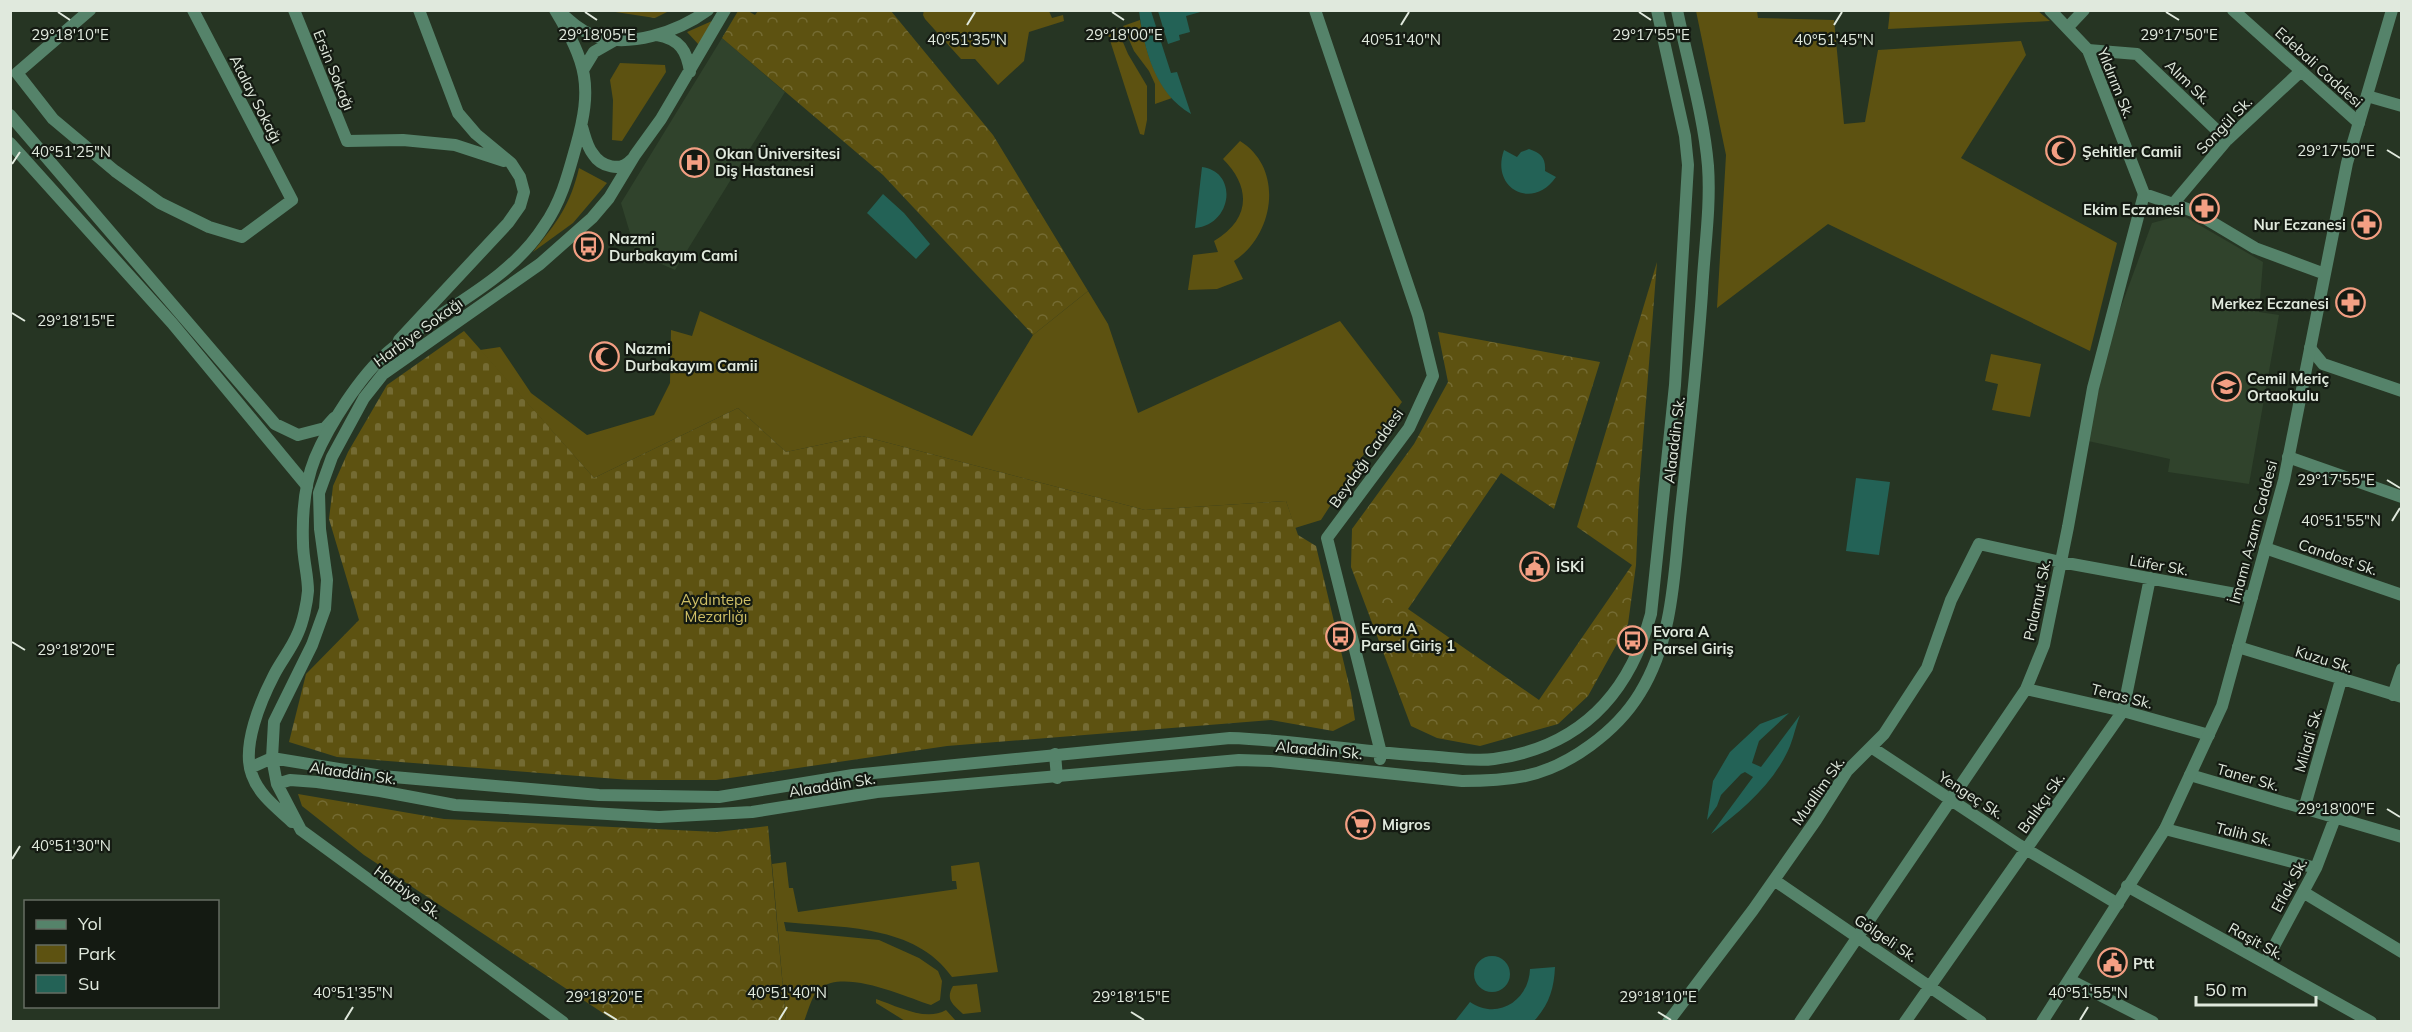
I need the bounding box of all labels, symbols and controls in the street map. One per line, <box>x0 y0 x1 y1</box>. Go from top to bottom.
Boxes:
street label: Edebali Caddesi <box>2271 23 2367 111</box>
text: 29°18'10"E <box>31 25 109 44</box>
text: 29°18'05"E <box>558 25 636 44</box>
text: 29°18'00"E <box>1085 25 1163 44</box>
text: 29°17'55"E <box>1612 25 1690 44</box>
text: 29°17'50"E <box>2140 25 2218 44</box>
street label: Ersin Sokağı <box>309 27 359 113</box>
text: 40°51'35"N <box>927 30 1007 49</box>
text: 40°51'40"N <box>1361 30 1441 49</box>
text: 40°51'45"N <box>1794 30 1874 49</box>
street label: Yıldırım Sk. <box>2093 44 2139 121</box>
street label: Atalay Sokağı <box>226 52 286 146</box>
street label: Alım Sk. <box>2161 56 2215 108</box>
street label: Songül Sk. <box>2192 92 2256 158</box>
mosque icon: Şehitler Camii <box>2045 135 2077 167</box>
text: 29°17'50"E <box>2297 141 2375 160</box>
text: 40°51'25"N <box>31 142 111 161</box>
place label: Şehitler Camii <box>2082 142 2181 161</box>
place label: Okan Üniversitesi Diş Hastanesi <box>715 144 840 180</box>
hospital icon: Okan Üniversitesi Diş Hastanesi <box>678 146 710 178</box>
pharmacy icon: Ekim Eczanesi <box>2189 193 2221 225</box>
place label: Ekim Eczanesi <box>2083 200 2184 219</box>
pharmacy icon: Nur Eczanesi <box>2351 208 2383 240</box>
place label: Nur Eczanesi <box>2253 215 2346 234</box>
place label: Nazmi Durbakayım Cami <box>609 229 738 265</box>
bus stop icon: Nazmi Durbakayım Cami <box>572 231 604 263</box>
pharmacy icon: Merkez Eczanesi <box>2334 287 2366 319</box>
street label: Harbiye Sokağı <box>370 293 466 371</box>
place label: Merkez Eczanesi <box>2211 294 2329 313</box>
text: 29°18'15"E <box>37 311 115 330</box>
place label: Nazmi Durbakayım Camii <box>625 339 758 375</box>
mosque icon: Nazmi Durbakayım Camii <box>588 341 620 373</box>
place label: Cemil Meriç Ortaokulu <box>2247 369 2329 405</box>
school or university icon: Cemil Meriç Ortaokulu <box>2210 371 2242 403</box>
street label: Alaaddin Sk. <box>1659 395 1689 485</box>
street label: Beydağı Caddesi <box>1325 405 1407 511</box>
street label: İmamı Azam Caddesi <box>2225 458 2281 606</box>
text: 29°17'55"E <box>2297 470 2375 489</box>
text: 40°51'55"N <box>2301 511 2381 530</box>
street label: Candost Sk. <box>2296 535 2380 579</box>
public building icon: İSKİ <box>1519 550 1551 582</box>
street label: Lüfer Sk. <box>2128 550 2190 580</box>
place label: İSKİ <box>1556 557 1584 576</box>
street label: Palamut Sk. <box>2019 558 2055 642</box>
park label: Aydıntepe Mezarlığı <box>681 590 751 626</box>
place label: Evora A Parsel Giriş 1 <box>1361 619 1455 655</box>
bus stop icon: Evora A Parsel Giriş 1 <box>1324 621 1356 653</box>
place label: Evora A Parsel Giriş <box>1653 622 1734 658</box>
bus stop icon: Evora A Parsel Giriş <box>1616 624 1648 656</box>
text: 29°18'20"E <box>37 640 115 659</box>
street label: Kuzu Sk. <box>2293 641 2355 677</box>
street label: Teras Sk. <box>2089 679 2155 713</box>
street label: Miladi Sk. <box>2290 706 2326 774</box>
street label: Alaaddin Sk. <box>1275 737 1363 763</box>
street label: Muallim Sk. <box>1788 753 1848 829</box>
street label: Alaaddin Sk. <box>308 758 398 788</box>
street label: Taner Sk. <box>2215 759 2281 795</box>
street label: Yengeç Sk. <box>1934 766 2007 823</box>
street label: Alaaddin Sk. <box>787 769 877 801</box>
street label: Balıkçı Sk. <box>2013 769 2069 837</box>
text: 29°18'00"E <box>2297 799 2375 818</box>
supermarket icon: Migros <box>1345 808 1377 840</box>
place label: Migros <box>1382 815 1430 834</box>
street label: Talih Sk. <box>2214 818 2274 850</box>
text: 40°51'30"N <box>31 836 111 855</box>
street label: Eflak Sk. <box>2267 855 2311 915</box>
street label: Harbiye Sk. <box>370 861 446 923</box>
legend <box>24 900 219 1008</box>
street label: Gölgeli Sk. <box>1851 910 1921 966</box>
text: Yol <box>77 912 102 935</box>
street label: Raşit Sk. <box>2225 918 2287 964</box>
text: Park <box>78 942 117 965</box>
public building icon: Ptt <box>2096 947 2128 979</box>
place label: Ptt <box>2133 954 2154 973</box>
scale bar <box>2196 969 2316 1007</box>
text: Su <box>78 972 100 995</box>
text: 50 m <box>2205 978 2247 1001</box>
text: 40°51'35"N <box>313 983 393 1002</box>
text: 40°51'40"N <box>747 983 827 1002</box>
text: 40°51'55"N <box>2048 983 2128 1002</box>
text: 29°18'20"E <box>565 987 643 1006</box>
text: 29°18'15"E <box>1092 987 1170 1006</box>
text: 29°18'10"E <box>1619 987 1697 1006</box>

